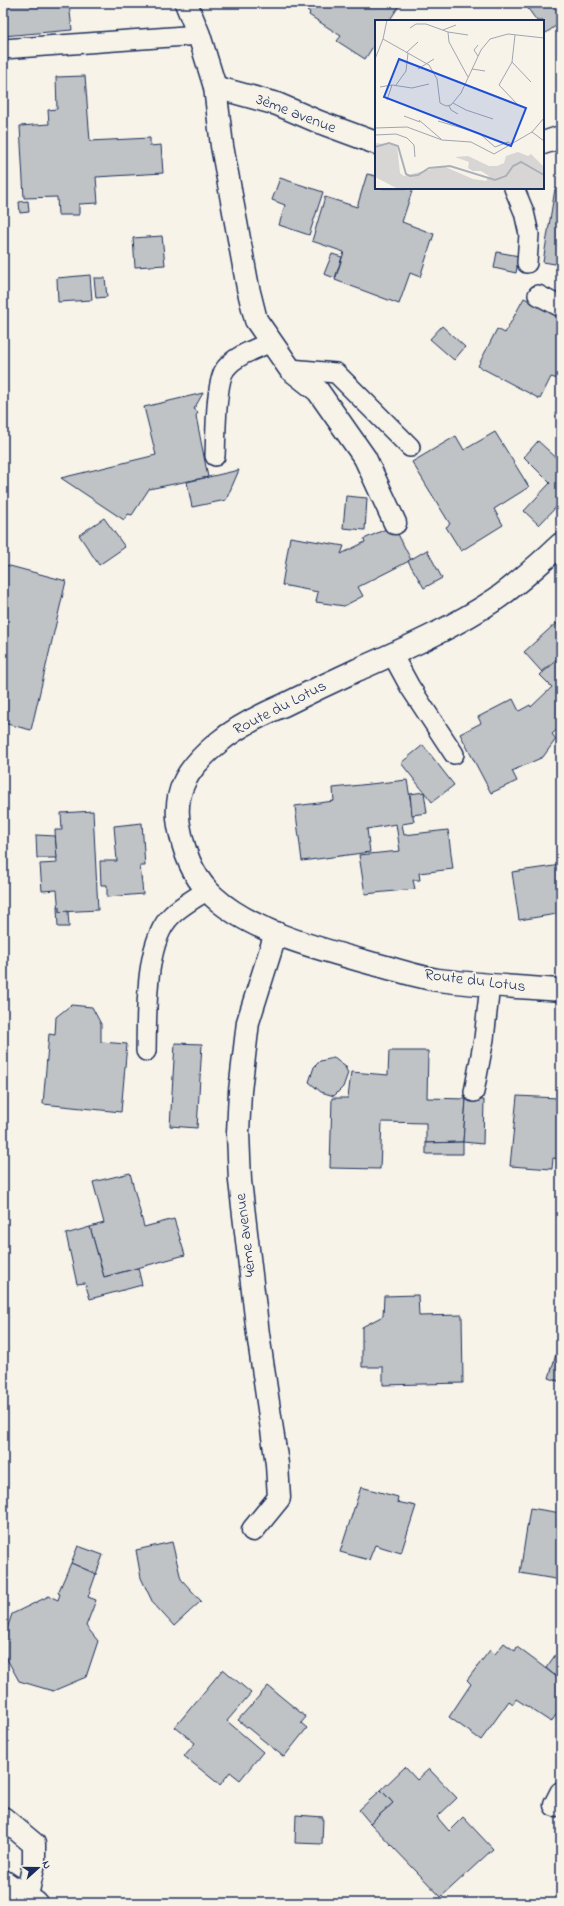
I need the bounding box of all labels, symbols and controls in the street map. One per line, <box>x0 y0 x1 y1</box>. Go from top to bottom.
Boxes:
inset map <box>375 20 544 189</box>
street label: 3ème avenue <box>252 88 340 141</box>
street label: Route du Lotus <box>229 674 331 742</box>
street label: Route du Lotus <box>423 963 527 999</box>
street label: 4ème avenue <box>229 1191 263 1278</box>
north arrow <box>18 1848 58 1888</box>
text: N <box>38 1858 55 1871</box>

